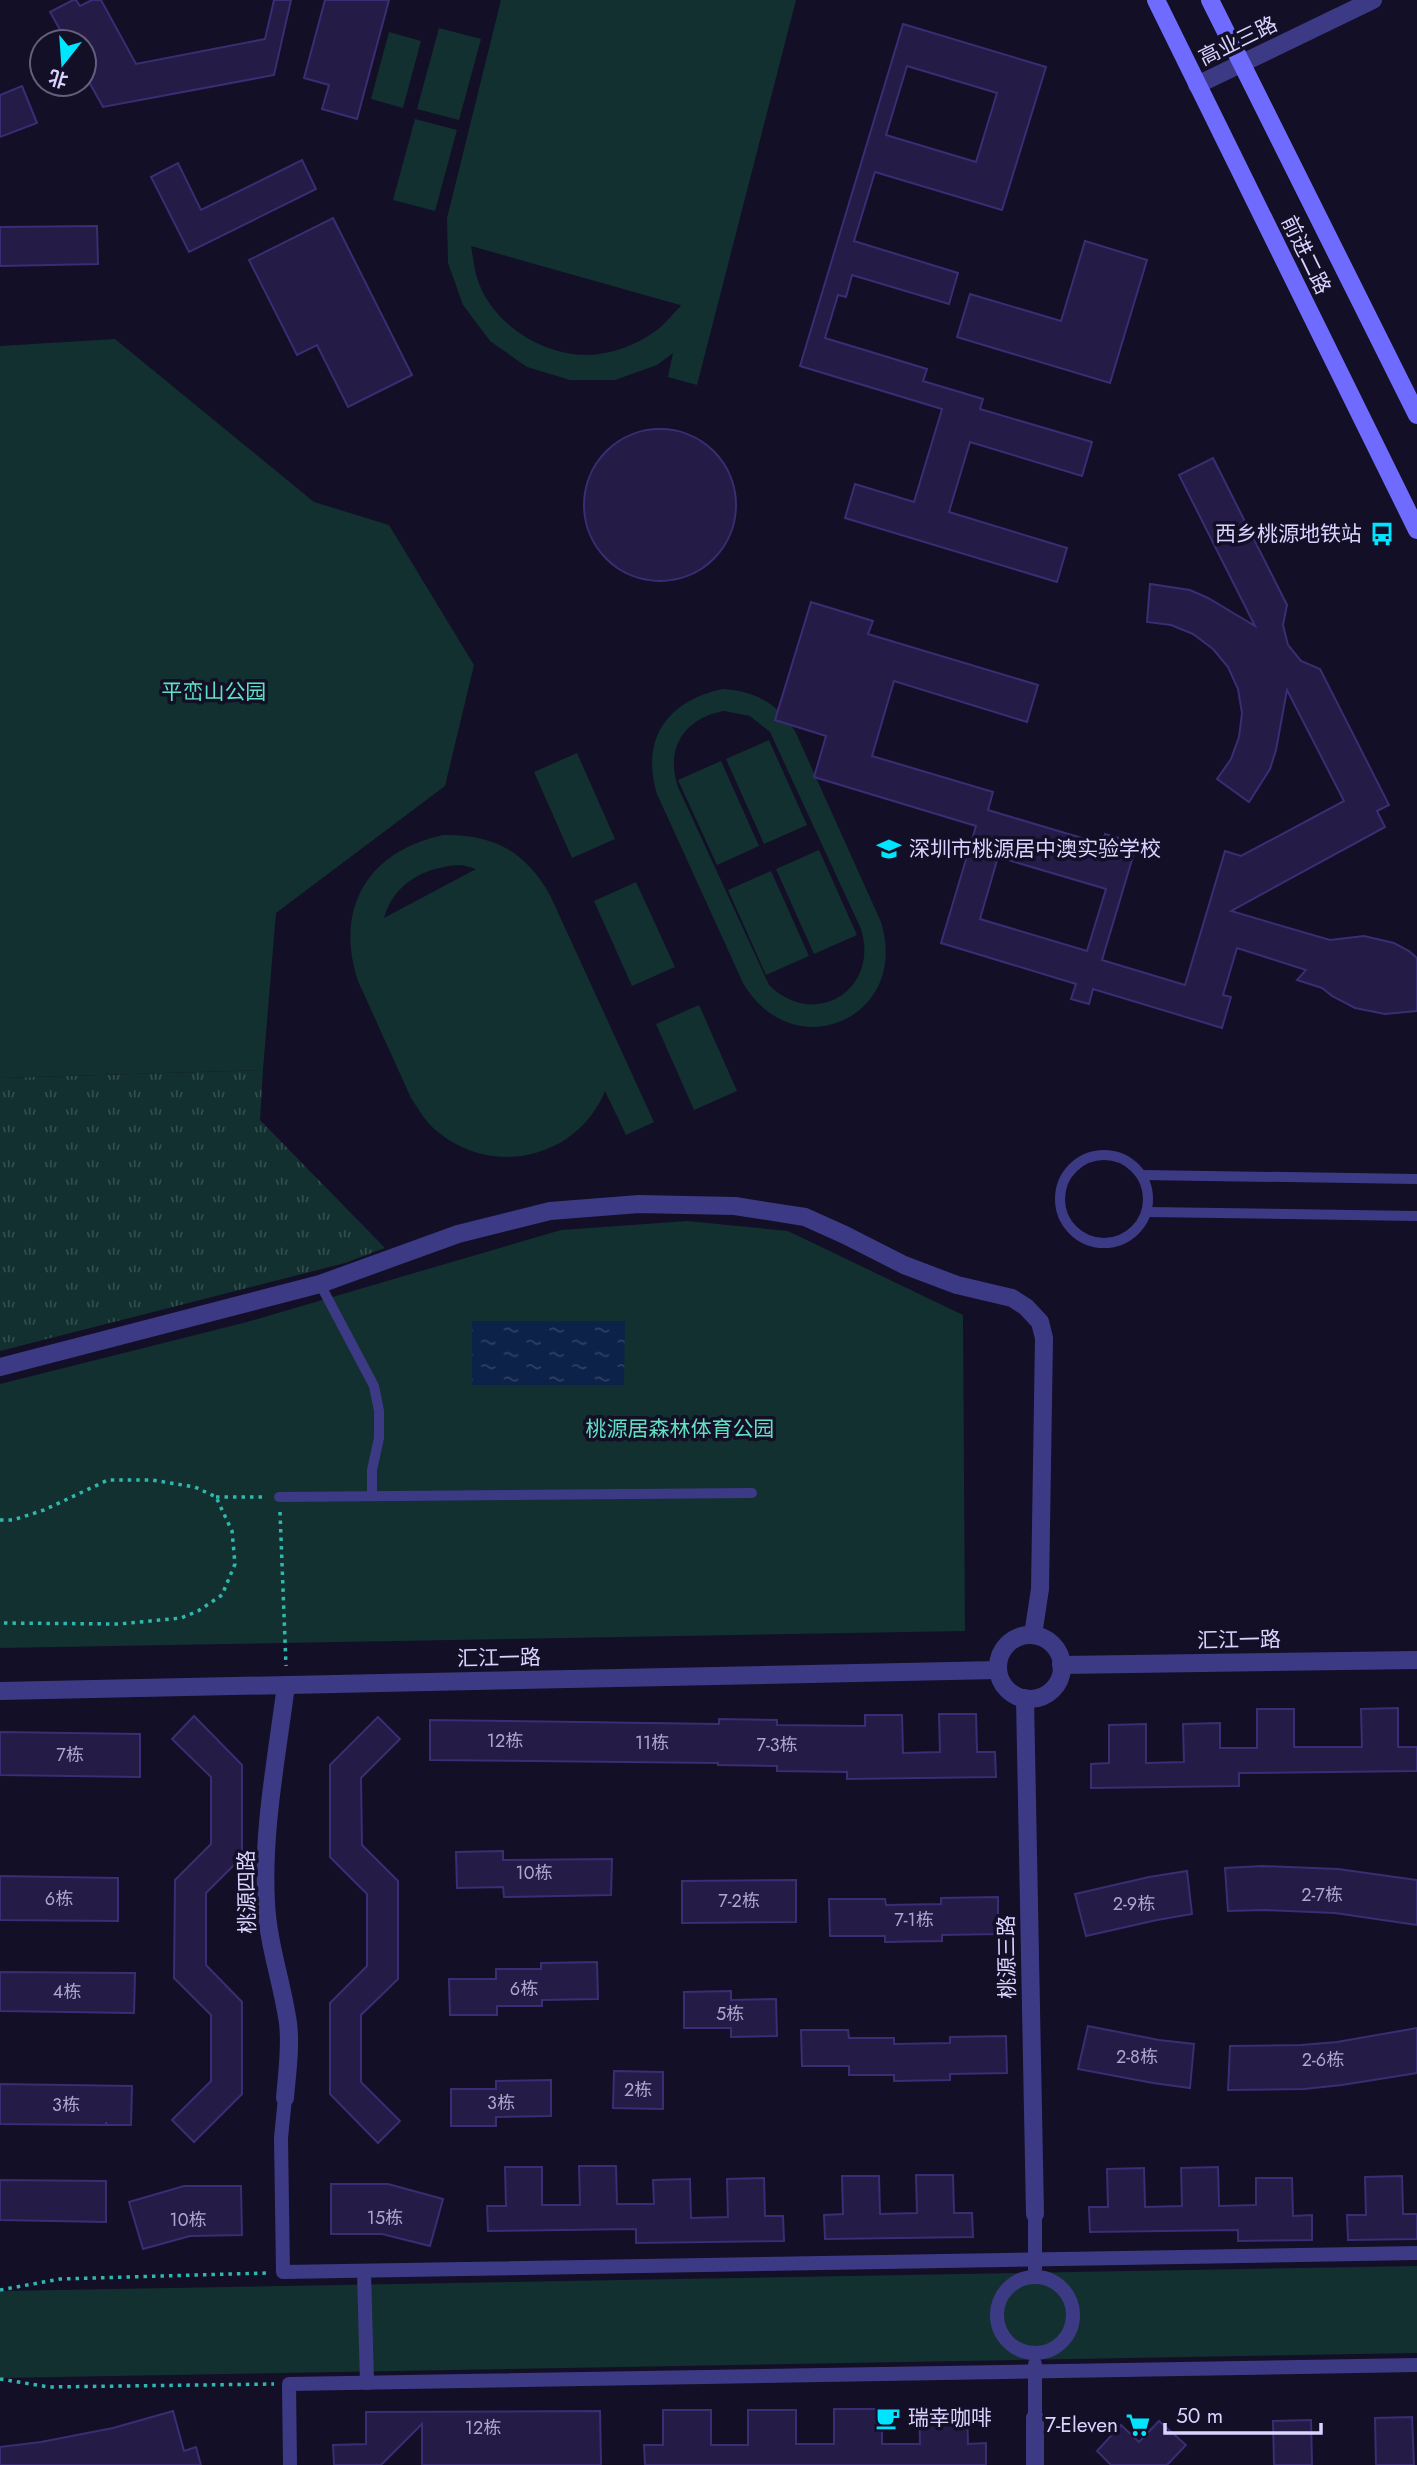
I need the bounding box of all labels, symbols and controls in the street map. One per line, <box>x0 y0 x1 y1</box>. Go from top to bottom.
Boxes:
street label: 高业三路 <box>1194 9 1282 73</box>
north arrow <box>28 28 98 98</box>
text: 北 <box>45 63 71 94</box>
street label: 前进二路 <box>1274 211 1338 299</box>
place label: 西乡桃源地铁站 <box>1215 519 1362 549</box>
bus stop icon: 西乡桃源地铁站 <box>1368 520 1396 548</box>
park label: 平峦山公园 <box>162 677 267 707</box>
place label: 深圳市桃源居中澳实验学校 <box>909 834 1161 864</box>
school or university icon: 深圳市桃源居中澳实验学校 <box>875 835 903 863</box>
park label: 桃源居森林体育公园 <box>586 1414 775 1444</box>
street label: 汇江一路 <box>1197 1624 1281 1656</box>
street label: 汇江一路 <box>457 1642 541 1674</box>
house number: 12栋 <box>487 1728 523 1754</box>
house number: 11栋 <box>635 1730 669 1756</box>
house number: 7-3栋 <box>756 1732 798 1758</box>
house number: 7栋 <box>56 1742 84 1768</box>
street label: 桃源四路 <box>231 1850 263 1934</box>
house number: 10栋 <box>516 1860 552 1886</box>
house number: 2-7栋 <box>1301 1882 1343 1908</box>
house number: 6栋 <box>45 1886 73 1912</box>
house number: 7-2栋 <box>718 1888 760 1914</box>
house number: 2-9栋 <box>1113 1891 1155 1917</box>
house number: 7-1栋 <box>894 1907 934 1933</box>
street label: 桃源三路 <box>991 1915 1023 1999</box>
house number: 6栋 <box>510 1976 538 2002</box>
house number: 4栋 <box>53 1979 81 2005</box>
house number: 5栋 <box>716 2001 744 2027</box>
house number: 2-8栋 <box>1116 2044 1158 2070</box>
house number: 2-6栋 <box>1302 2047 1344 2073</box>
house number: 2栋 <box>624 2077 652 2103</box>
house number: 3栋 <box>487 2090 515 2116</box>
house number: 3栋 <box>52 2092 80 2118</box>
house number: 15栋 <box>367 2205 403 2231</box>
house number: 10栋 <box>170 2207 206 2233</box>
scale bar <box>1165 2392 1321 2436</box>
text: 50 m <box>1176 2401 1223 2431</box>
place label: 瑞幸咖啡 <box>908 2403 992 2433</box>
cafe icon: 瑞幸咖啡 <box>874 2404 902 2432</box>
place label: 7-Eleven <box>1045 2410 1118 2440</box>
supermarket icon: 7-Eleven <box>1124 2411 1152 2439</box>
house number: 12栋 <box>465 2415 501 2441</box>

